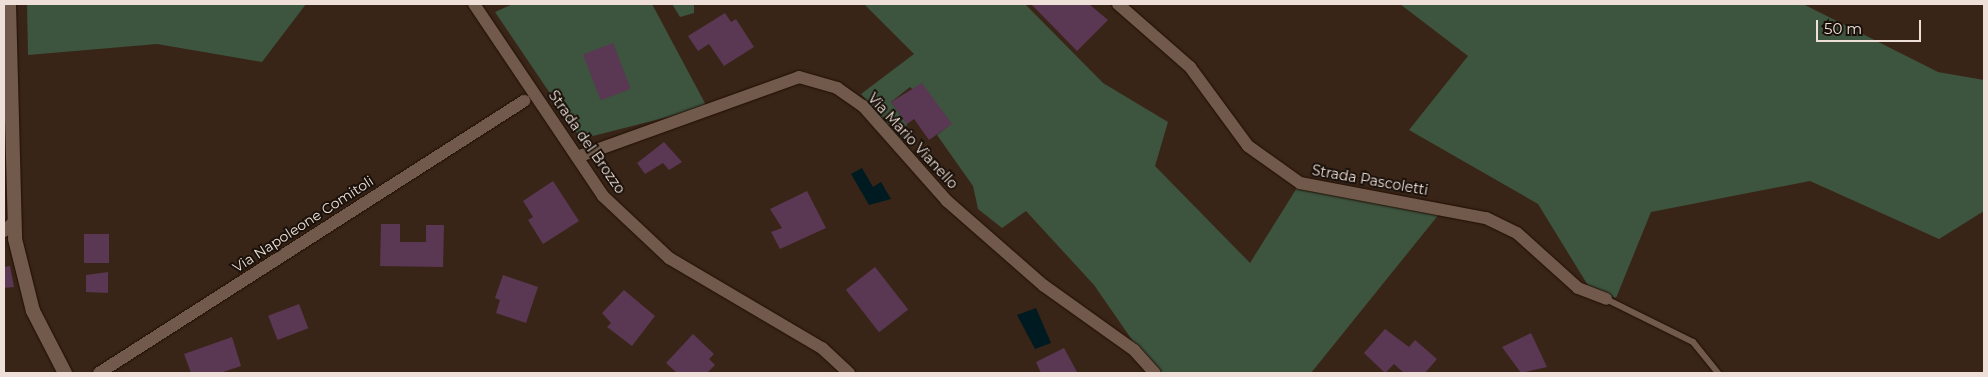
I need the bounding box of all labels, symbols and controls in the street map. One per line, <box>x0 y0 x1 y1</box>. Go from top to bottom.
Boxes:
scale bar <box>1818 10 1923 42</box>
text: 50 m <box>1824 19 1862 38</box>
street label: Strada del Brozzo <box>545 87 629 197</box>
street label: Via Mario Vianello <box>864 90 962 192</box>
street label: Strada Pascoletti <box>1311 162 1429 198</box>
street label: Via Napoleone Comitoli <box>230 172 376 276</box>

